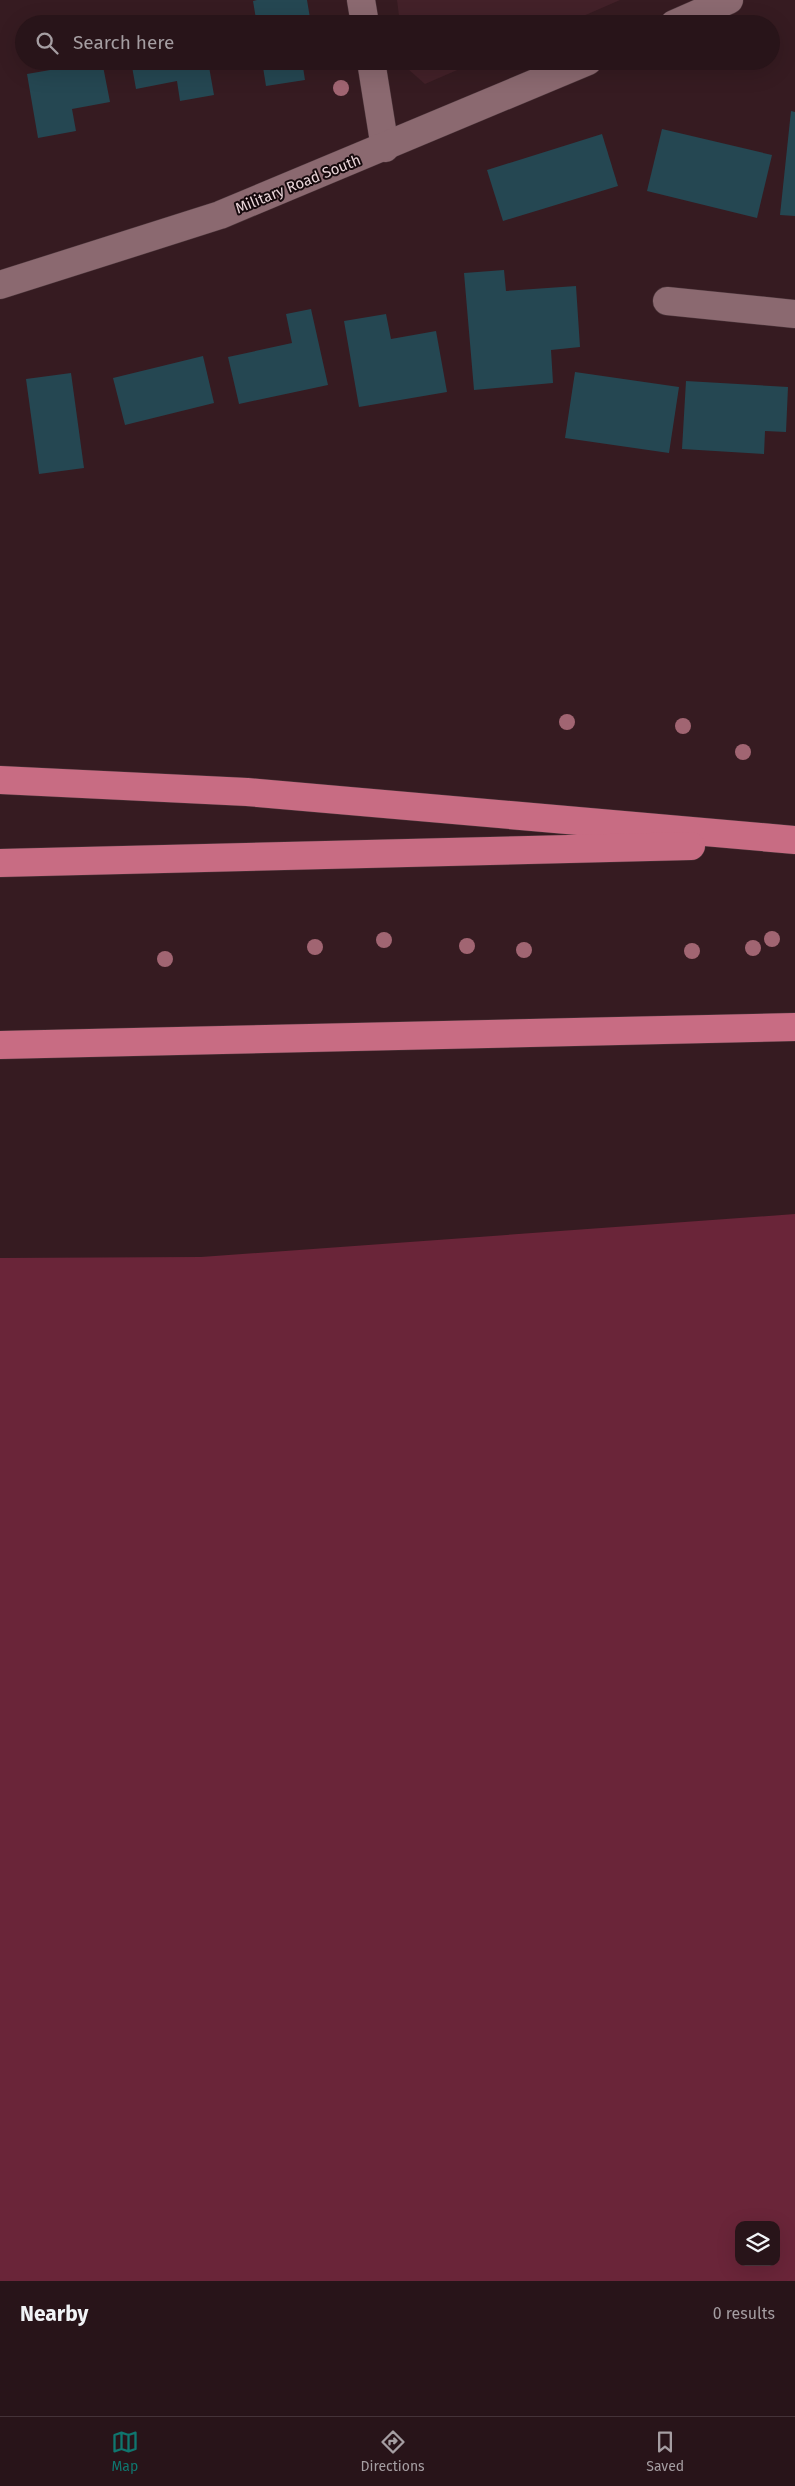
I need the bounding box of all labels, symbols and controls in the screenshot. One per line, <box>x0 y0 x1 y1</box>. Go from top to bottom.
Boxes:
search box <box>15 15 780 70</box>
icon: search <box>33 29 61 57</box>
text: Search here <box>73 31 174 54</box>
street label: Military Road South <box>233 151 363 217</box>
map controls <box>735 2221 780 2266</box>
button: layers <box>735 2221 780 2266</box>
text: Nearby <box>20 2301 88 2327</box>
text: 0 results <box>713 2304 775 2323</box>
tab: Map <box>111 2428 139 2475</box>
tab: Directions <box>360 2428 425 2475</box>
tab: Saved <box>646 2428 684 2475</box>

